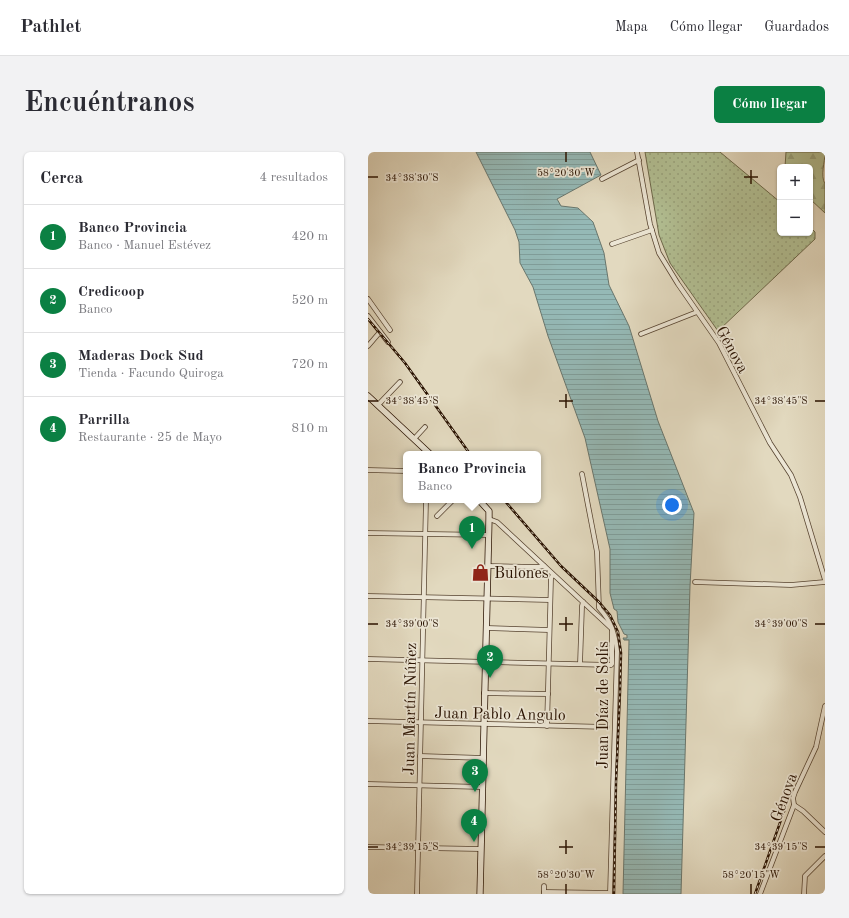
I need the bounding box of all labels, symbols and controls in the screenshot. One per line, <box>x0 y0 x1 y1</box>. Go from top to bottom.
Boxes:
text: Pathlet <box>20 18 81 37</box>
text: Mapa <box>615 20 648 34</box>
text: Cómo llegar <box>670 20 742 34</box>
text: Guardados <box>764 20 829 34</box>
button: Cómo llegar <box>714 86 825 123</box>
text: Encuéntranos <box>24 90 194 118</box>
map controls <box>777 164 813 236</box>
button: + <box>777 164 813 200</box>
text: 58°20'30"W <box>537 168 595 178</box>
text: Cerca <box>40 170 83 187</box>
text: 4 resultados <box>260 171 328 184</box>
text: 34°38'30"S <box>385 173 439 183</box>
button: − <box>777 200 813 236</box>
text: Banco Provincia <box>78 221 187 236</box>
text: 1 <box>49 230 57 243</box>
text: 420 m <box>291 230 328 243</box>
text: Banco · Manuel Estévez <box>78 239 211 252</box>
text: Credicoop <box>78 285 144 300</box>
text: 2 <box>49 294 57 307</box>
text: 520 m <box>291 294 328 307</box>
text: Banco <box>78 303 113 316</box>
street label: Génova <box>712 324 751 376</box>
text: Maderas Dock Sud <box>78 349 204 364</box>
text: 3 <box>49 358 57 371</box>
text: 720 m <box>291 358 328 371</box>
text: Tienda · Facundo Quiroga <box>78 367 224 380</box>
text: 34°38'45"S <box>385 396 439 406</box>
text: 34°38'45"S <box>754 396 808 406</box>
text: Parrilla <box>78 413 130 428</box>
text: 4 <box>49 422 57 435</box>
text: 810 m <box>291 422 328 435</box>
text: Restaurante · 25 de Mayo <box>78 431 222 444</box>
popup <box>403 451 541 503</box>
text: Banco Provincia <box>418 462 526 477</box>
text: Banco <box>418 480 452 493</box>
your location <box>662 495 682 515</box>
pin: 1 <box>459 516 485 549</box>
shop icon: Bulones <box>471 562 491 582</box>
place label: Bulones <box>494 566 549 582</box>
text: 34°39'00"S <box>385 619 439 629</box>
text: 34°39'00"S <box>754 619 808 629</box>
street label: Juan Díaz de Solís <box>596 641 612 769</box>
street label: Juan Martín Núñez <box>402 642 420 776</box>
pin: 2 <box>477 645 503 678</box>
street label: Juan Pablo Angulo <box>434 706 566 724</box>
pin: 3 <box>462 759 488 792</box>
street label: Génova <box>769 771 801 824</box>
pin: 4 <box>461 809 487 842</box>
text: 34°39'15"S <box>385 842 439 852</box>
text: 34°39'15"S <box>754 842 808 852</box>
text: 58°20'30"W <box>537 870 595 880</box>
text: 58°20'15"W <box>722 870 780 880</box>

